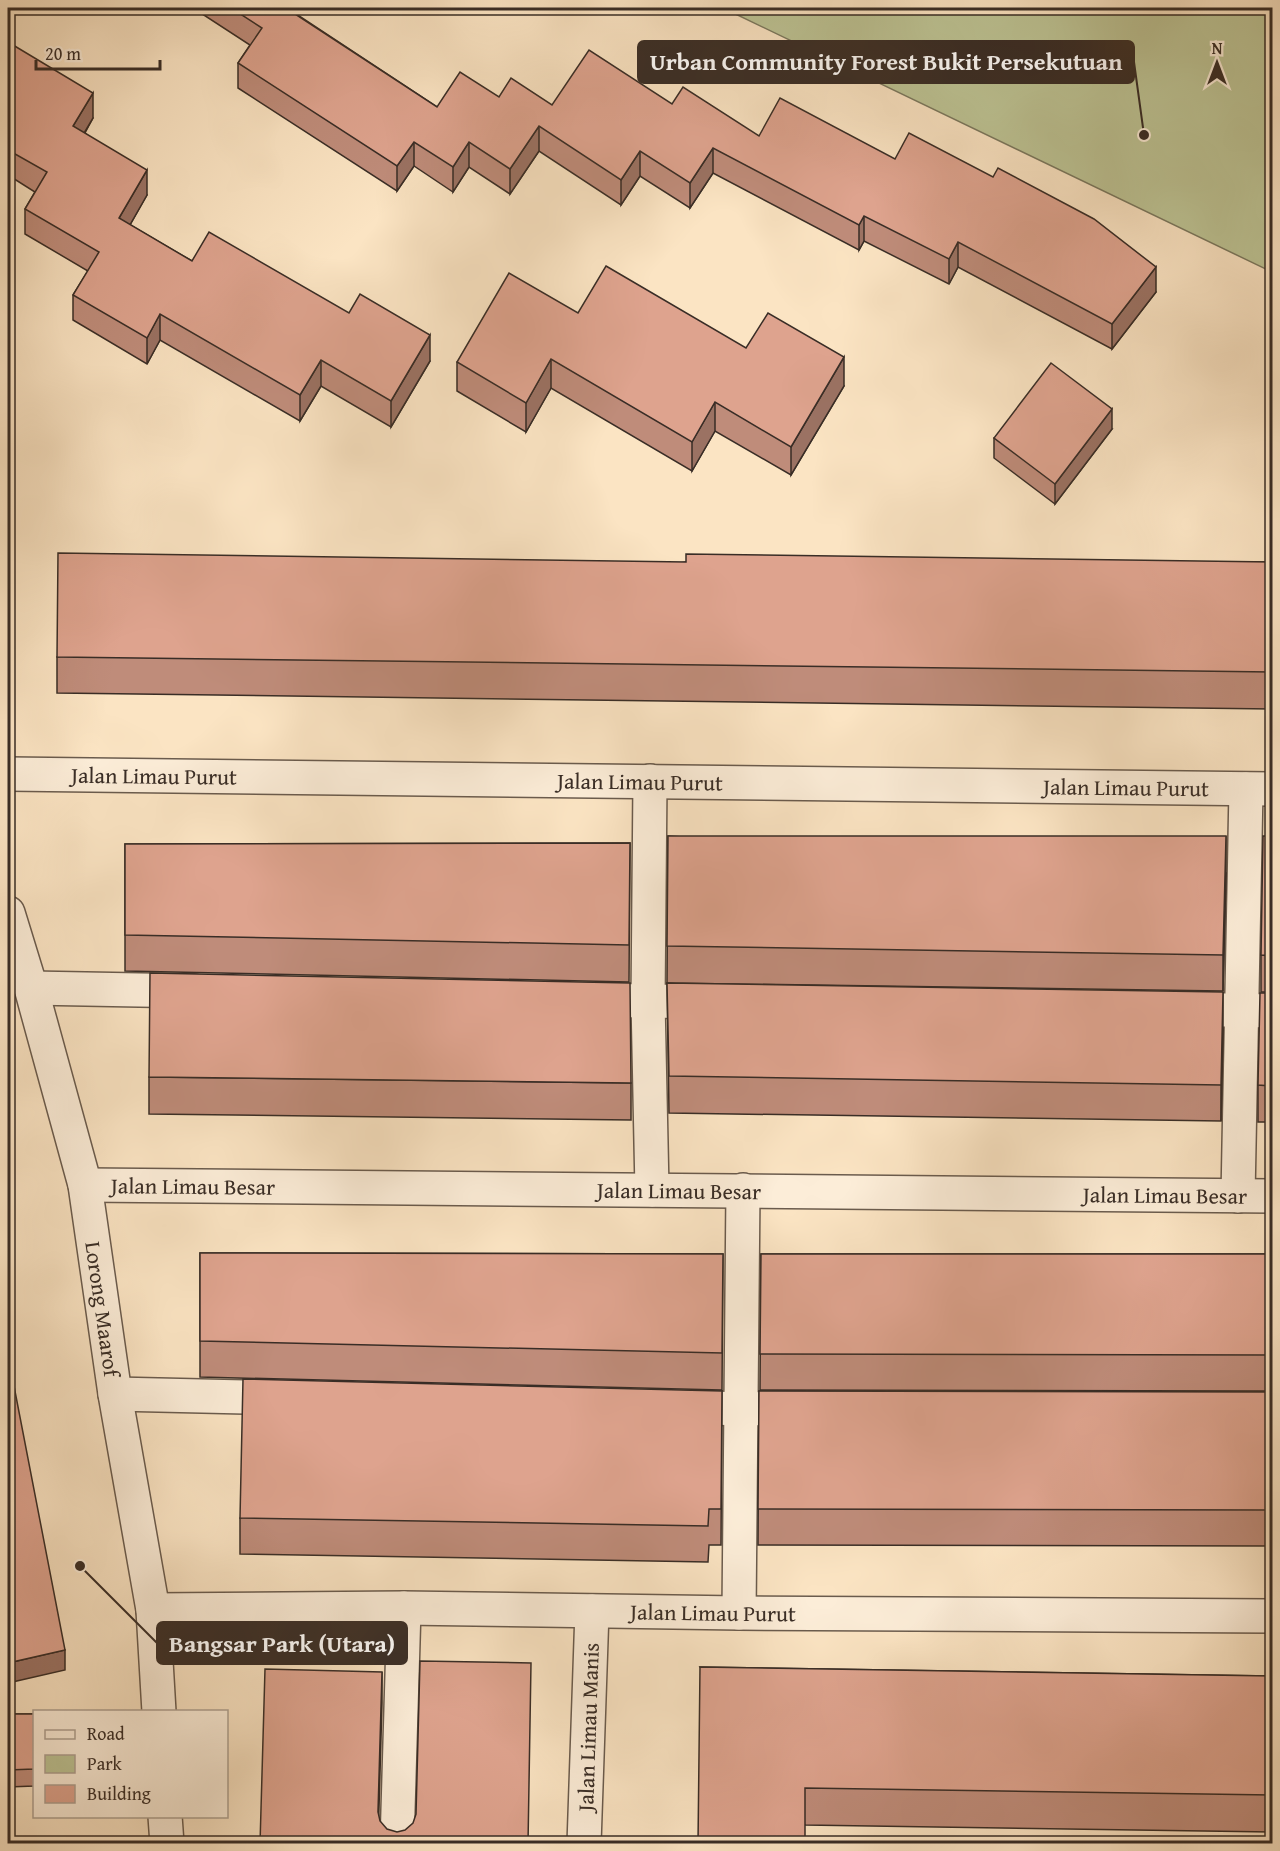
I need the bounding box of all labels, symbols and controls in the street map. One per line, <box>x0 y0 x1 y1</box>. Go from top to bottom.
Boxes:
scale bar <box>36 33 160 71</box>
north arrow <box>1187 33 1247 93</box>
text: N <box>1212 36 1223 60</box>
text: 20 m <box>45 40 81 67</box>
callout: Urban Community Forest Bukit Persekutuan <box>638 41 1134 83</box>
text: Urban Community Forest Bukit Persekutuan <box>650 44 1122 79</box>
street label: Jalan Limau Purut <box>68 759 237 793</box>
street label: Jalan Limau Purut <box>554 764 723 798</box>
street label: Jalan Limau Purut <box>1040 770 1209 804</box>
street label: Jalan Limau Besar <box>108 1169 275 1203</box>
street label: Jalan Limau Besar <box>594 1174 761 1207</box>
street label: Jalan Limau Besar <box>1080 1178 1247 1212</box>
street label: Lorong Maarof <box>77 1239 129 1382</box>
street label: Jalan Limau Purut <box>627 1595 796 1629</box>
callout: Bangsar Park (Utara) <box>157 1622 407 1664</box>
text: Bangsar Park (Utara) <box>169 1626 395 1661</box>
street label: Jalan Limau Manis <box>569 1642 607 1815</box>
legend <box>33 1710 228 1818</box>
text: Road <box>87 1720 125 1747</box>
text: Park <box>87 1750 123 1777</box>
text: Building <box>87 1780 151 1807</box>

